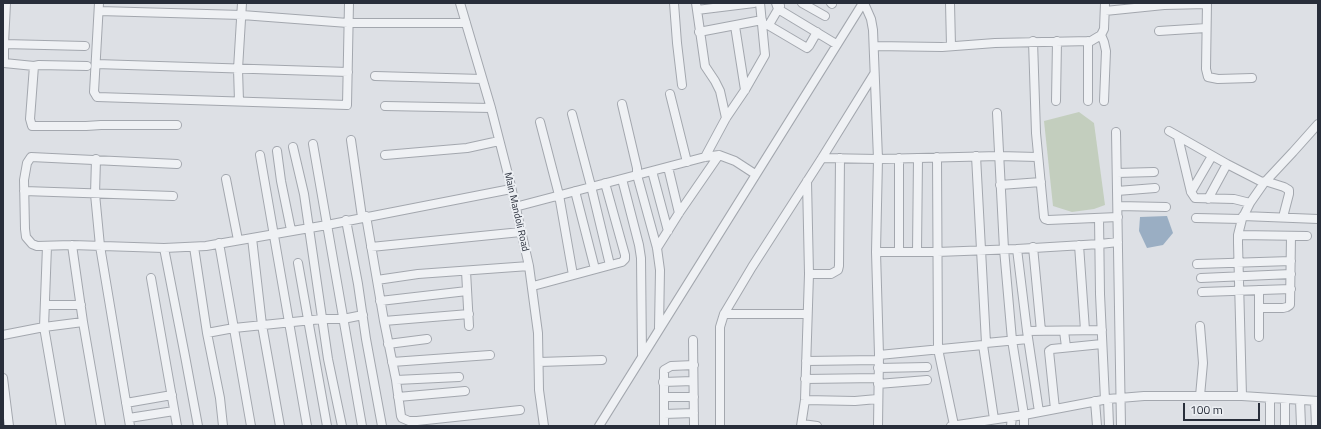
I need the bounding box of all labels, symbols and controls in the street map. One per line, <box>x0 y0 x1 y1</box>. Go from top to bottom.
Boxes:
street label: Main Mandoli Road <box>501 171 531 253</box>
scale bar <box>1185 395 1262 421</box>
text: 100 m <box>1190 400 1223 419</box>

